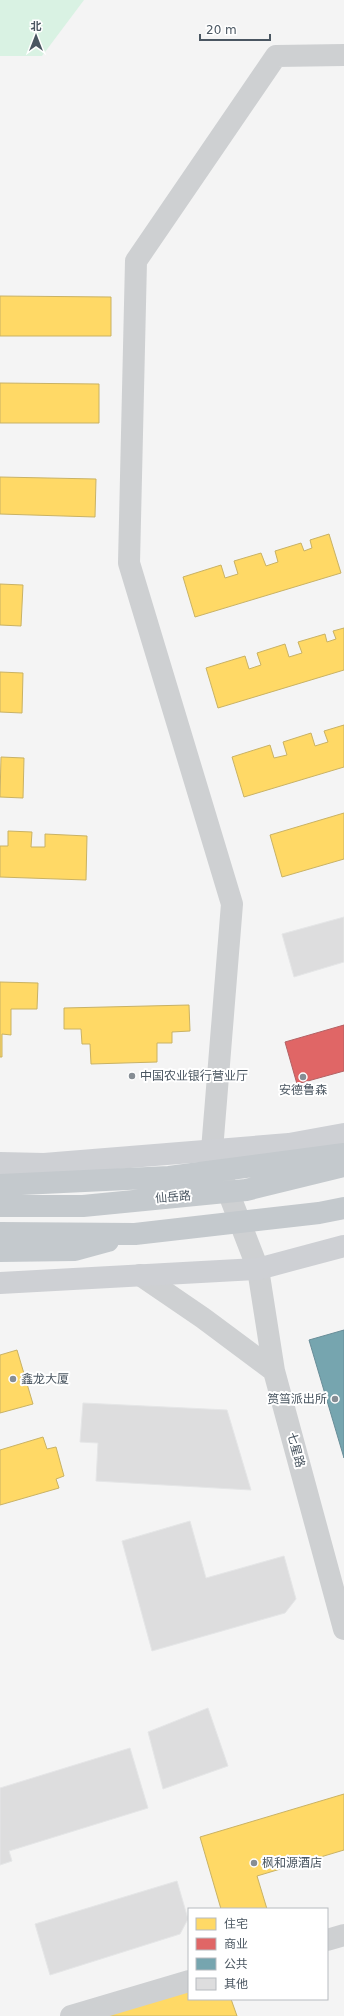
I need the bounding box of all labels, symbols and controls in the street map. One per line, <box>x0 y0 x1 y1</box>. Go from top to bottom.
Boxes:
north arrow <box>16 16 56 56</box>
scale bar <box>200 16 270 42</box>
text: 北 <box>31 20 42 33</box>
text: 20 m <box>206 23 237 37</box>
place label: 中国农业银行营业厅 <box>140 1069 248 1083</box>
marker: 中国农业银行营业厅 <box>127 1071 137 1081</box>
marker: 安德鲁森 <box>298 1072 308 1082</box>
place label: 安德鲁森 <box>279 1083 327 1097</box>
street label: 仙岳路 <box>154 1188 192 1206</box>
place label: 鑫龙大厦 <box>21 1372 69 1386</box>
marker: 鑫龙大厦 <box>8 1374 18 1384</box>
place label: 筼筜派出所 <box>267 1392 327 1406</box>
marker: 筼筜派出所 <box>330 1394 340 1404</box>
street label: 七星路 <box>285 1431 307 1469</box>
place label: 枫和源酒店 <box>262 1856 322 1870</box>
marker: 枫和源酒店 <box>249 1858 259 1868</box>
legend <box>188 1908 328 2000</box>
text: 住宅 <box>224 1917 248 1931</box>
text: 商业 <box>224 1937 248 1951</box>
text: 公共 <box>224 1957 248 1971</box>
text: 其他 <box>224 1977 248 1991</box>

